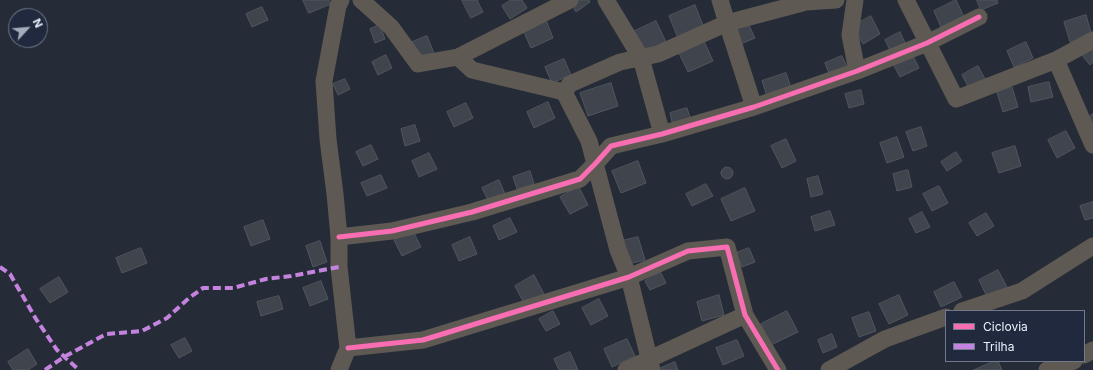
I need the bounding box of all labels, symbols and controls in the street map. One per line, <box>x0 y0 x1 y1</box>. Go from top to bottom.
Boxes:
north arrow <box>8 8 48 48</box>
text: N <box>30 16 46 30</box>
legend <box>945 310 1085 362</box>
text: Ciclovia <box>983 319 1028 334</box>
text: Trilha <box>983 339 1014 354</box>

